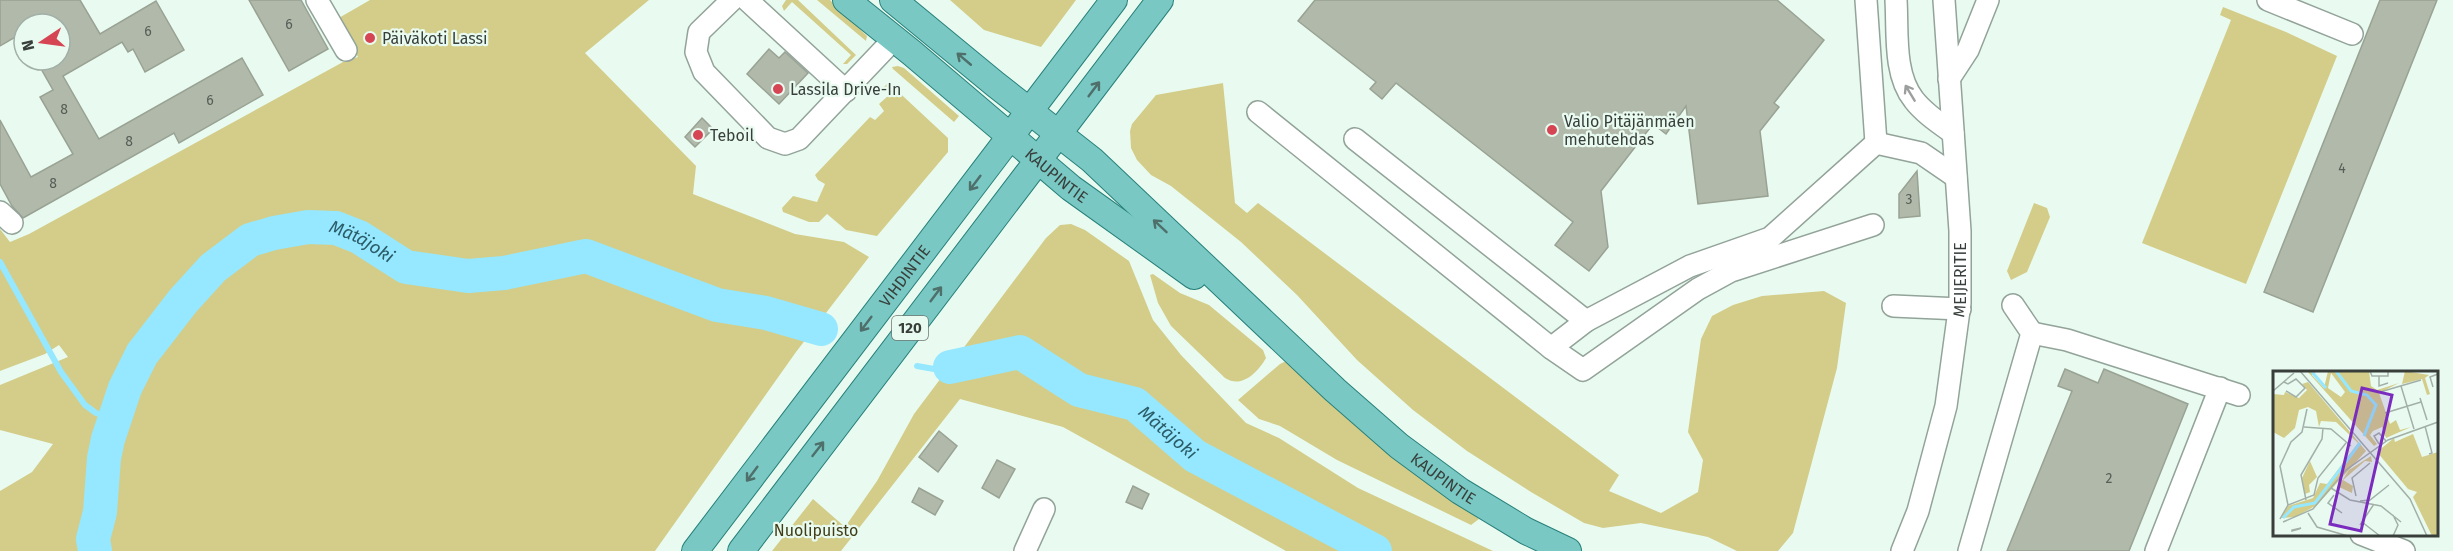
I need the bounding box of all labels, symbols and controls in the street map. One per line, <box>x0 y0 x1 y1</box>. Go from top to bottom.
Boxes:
north arrow <box>12 12 72 72</box>
house number: 6 <box>285 16 293 33</box>
house number: 6 <box>144 23 152 40</box>
place label: Päiväkoti Lassi <box>382 29 488 48</box>
marker: Päiväkoti Lassi <box>363 31 377 45</box>
text: N <box>17 38 38 53</box>
one-way arrow <box>956 53 972 66</box>
place label: Lassila Drive-In <box>790 80 901 99</box>
one-way arrow <box>1087 81 1100 97</box>
marker: Lassila Drive-In <box>771 82 785 96</box>
one-way arrow <box>1904 85 1916 102</box>
house number: 6 <box>206 92 214 109</box>
house number: 8 <box>60 101 68 118</box>
place label: Valio Pitäjänmäen mehutehdas <box>1564 112 1695 149</box>
marker: Valio Pitäjänmäen mehutehdas <box>1545 123 1559 137</box>
place label: Teboil <box>710 126 754 145</box>
marker: Teboil <box>691 128 705 142</box>
house number: 8 <box>125 133 133 150</box>
street label: KAUPINTIE <box>1021 144 1092 207</box>
house number: 4 <box>2338 160 2346 177</box>
house number: 8 <box>49 175 57 192</box>
one-way arrow <box>968 175 981 191</box>
house number: 3 <box>1906 191 1913 208</box>
water label: Mätäjoki <box>326 215 398 268</box>
one-way arrow <box>1153 218 1168 233</box>
street label: VIHDINTIE <box>875 241 934 310</box>
street label: MEIJERITIE <box>1949 242 1970 318</box>
one-way arrow <box>929 286 942 302</box>
one-way arrow <box>860 316 873 332</box>
road number: 120 <box>892 316 928 340</box>
inset map <box>2273 371 2438 536</box>
water label: Mätäjoki <box>1134 401 1202 464</box>
one-way arrow <box>811 441 824 457</box>
street label: KAUPINTIE <box>1407 449 1479 508</box>
one-way arrow <box>746 465 758 481</box>
house number: 2 <box>2106 470 2113 487</box>
park label: Nuolipuisto <box>774 521 858 540</box>

